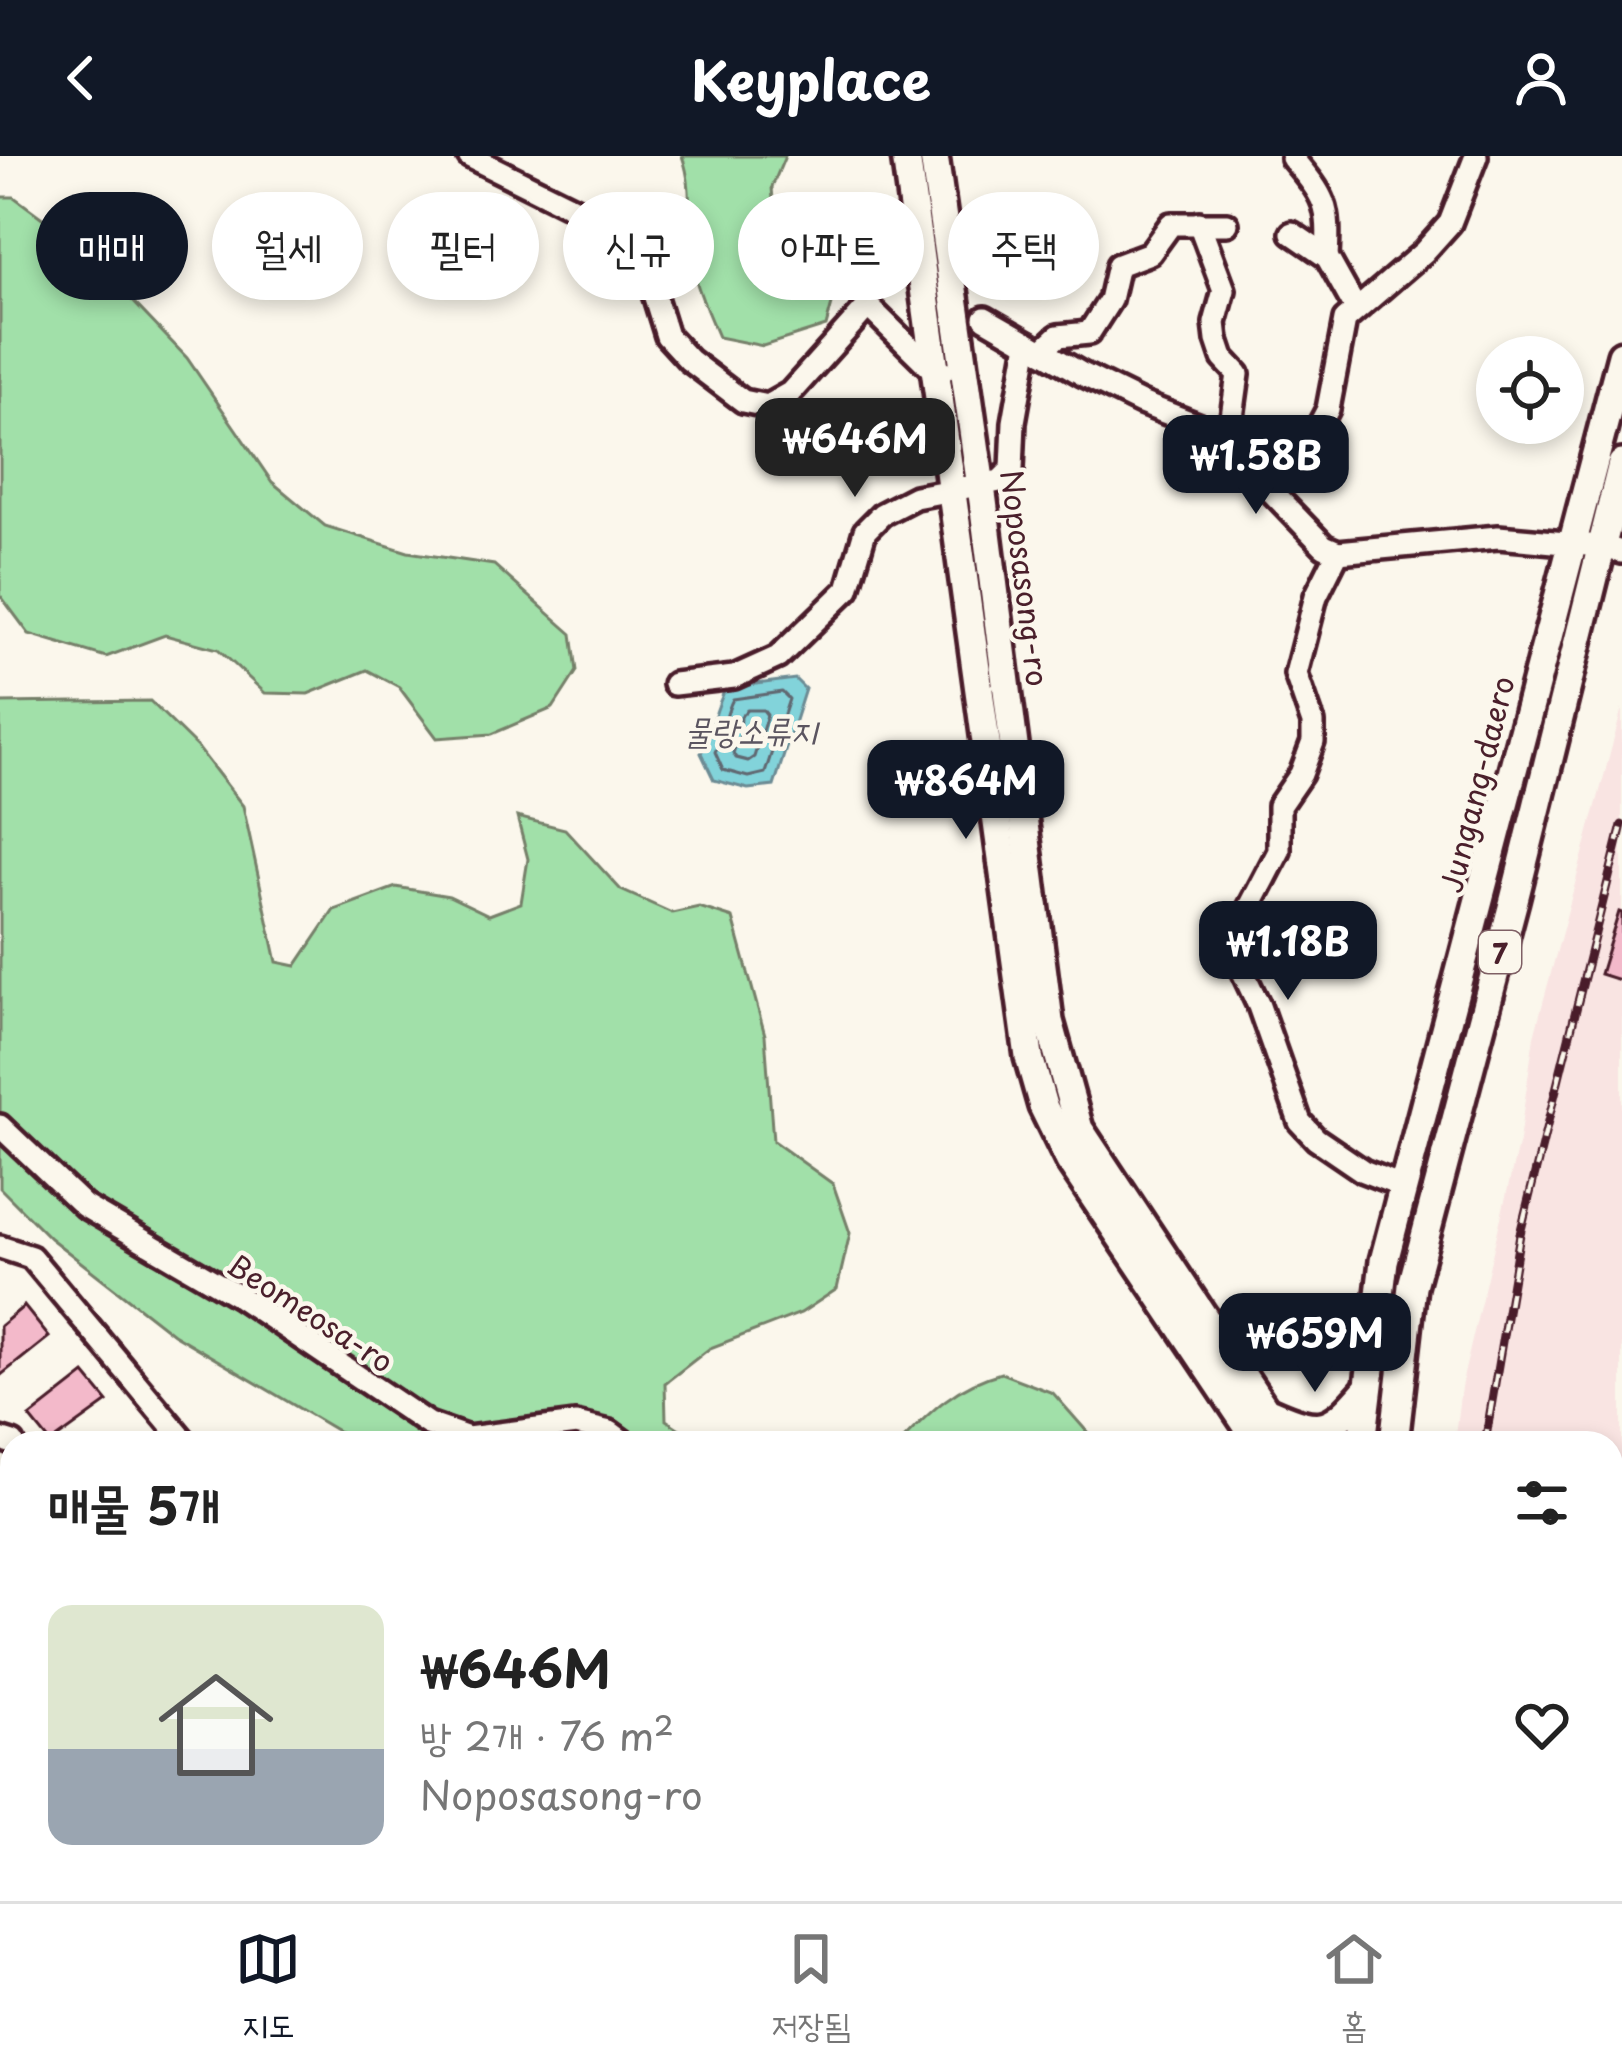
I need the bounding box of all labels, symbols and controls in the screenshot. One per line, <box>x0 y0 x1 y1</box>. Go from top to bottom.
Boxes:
text: Keyplace <box>691 38 931 119</box>
icon: back <box>48 45 114 111</box>
icon: person <box>1508 45 1574 111</box>
chip: 매매 <box>36 192 188 300</box>
chip: 월세 <box>212 192 363 300</box>
chip: 필터 <box>387 192 539 300</box>
chip: 신규 <box>563 192 714 300</box>
chip: 아파트 <box>738 192 924 300</box>
chip: 주택 <box>948 192 1099 300</box>
map controls <box>1476 336 1584 444</box>
button: locate <box>1476 336 1584 444</box>
pin: ₩646M <box>771 398 939 500</box>
text: ₩646M <box>782 407 928 466</box>
pin: ₩1.58B <box>1158 415 1354 517</box>
text: ₩1.58B <box>1190 424 1322 483</box>
street label: Noposasong-ro <box>990 467 1062 689</box>
street label: Jungang-daero <box>1427 671 1525 897</box>
water label: 물랑소류지 <box>685 704 821 754</box>
pin: ₩864M <box>882 740 1050 842</box>
text: ₩864M <box>894 749 1038 808</box>
pin: ₩1.18B <box>1190 901 1386 1003</box>
text: ₩1.18B <box>1226 910 1350 969</box>
road number: 7 <box>1479 931 1521 973</box>
street label: Beomeosa-ro <box>219 1241 403 1383</box>
pin: ₩659M <box>1231 1293 1399 1395</box>
text: ₩659M <box>1246 1302 1384 1361</box>
text: 매물 5개 <box>48 1465 220 1542</box>
icon: filters <box>1509 1470 1575 1536</box>
text: ₩646M <box>420 1628 611 1705</box>
icon: home <box>144 1653 288 1797</box>
icon: heart <box>1509 1692 1575 1758</box>
text: 방 2개 · 76 m² <box>420 1705 674 1764</box>
text: Noposasong-ro <box>420 1764 703 1823</box>
tab: 지도 <box>235 1926 301 2048</box>
tab: 저장됨 <box>771 1926 851 2048</box>
tab: 홈 <box>1321 1926 1387 2048</box>

